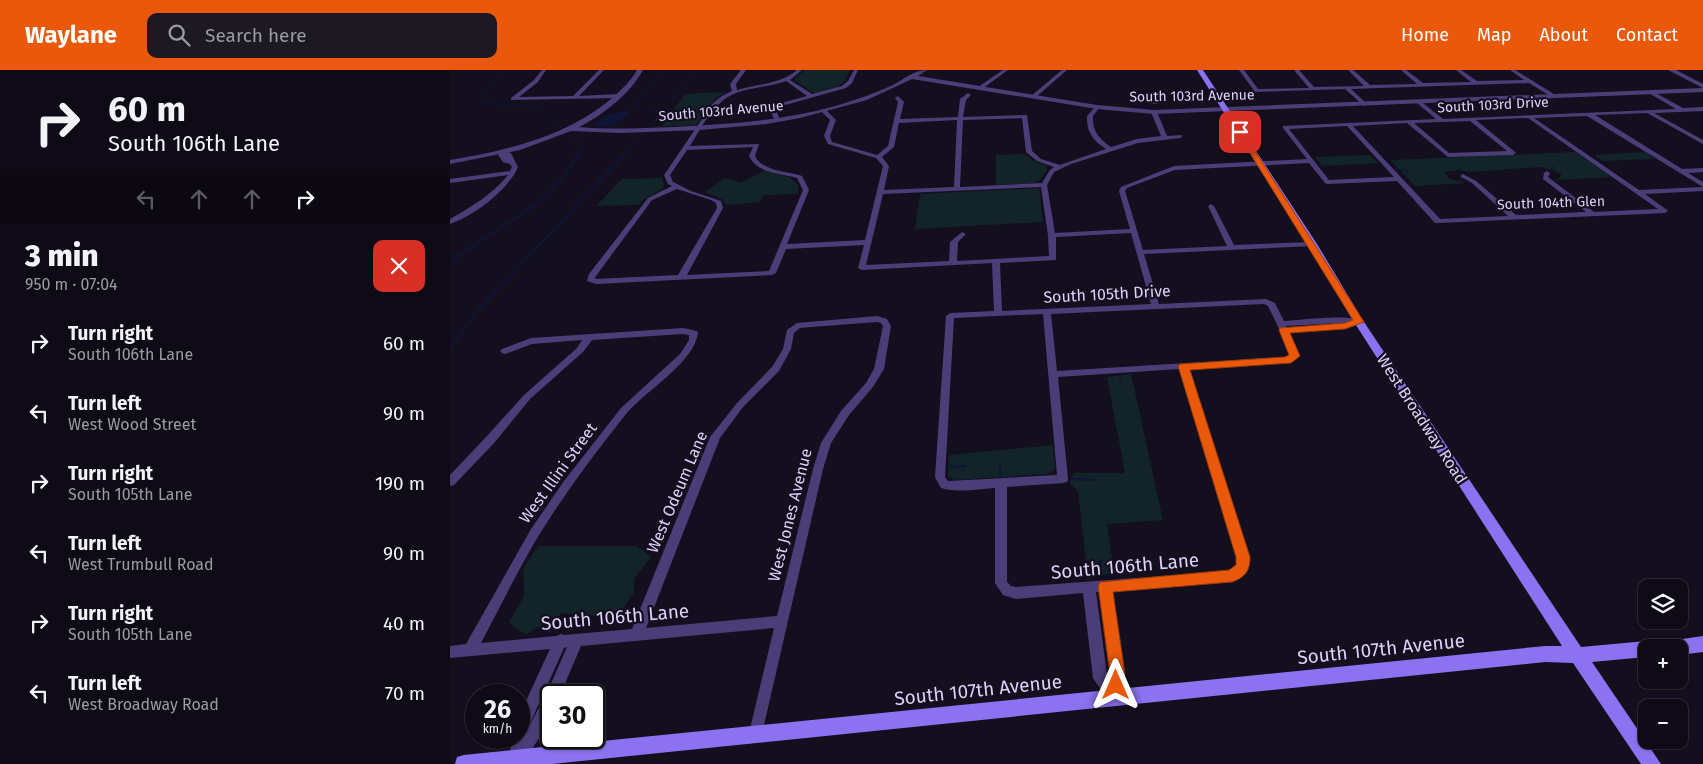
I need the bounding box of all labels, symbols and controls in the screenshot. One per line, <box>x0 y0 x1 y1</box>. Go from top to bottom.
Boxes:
search box <box>147 13 497 58</box>
text: Waylane <box>25 21 117 49</box>
icon: search <box>165 21 193 49</box>
text: Search here <box>205 24 307 47</box>
text: Home <box>1401 24 1449 46</box>
text: Map <box>1477 24 1511 46</box>
text: About <box>1539 24 1588 46</box>
text: Contact <box>1616 24 1678 46</box>
street label: South 103rd Avenue <box>1129 86 1255 106</box>
text: 60 m <box>108 88 186 130</box>
icon: right <box>25 90 90 155</box>
street label: South 103rd Drive <box>1437 94 1549 116</box>
street label: South 103rd Avenue <box>658 97 784 125</box>
pin <box>1219 111 1261 153</box>
icon: arrive <box>1226 118 1254 146</box>
text: South 106th Lane <box>108 130 280 157</box>
icon: left <box>132 185 160 213</box>
icon: ahead <box>185 185 213 213</box>
icon: ahead <box>238 185 266 213</box>
icon: right <box>291 185 319 213</box>
street label: South 104th Glen <box>1497 193 1605 213</box>
text: 3 min <box>25 238 99 274</box>
button: close <box>373 240 425 292</box>
text: 950 m · 07:04 <box>25 275 118 294</box>
street label: South 105th Drive <box>1043 281 1171 307</box>
text: Turn right <box>68 322 153 345</box>
icon: right <box>25 329 53 357</box>
text: 60 m <box>383 332 425 355</box>
text: South 106th Lane <box>68 345 193 364</box>
street label: West Broadway Road <box>1373 351 1471 487</box>
text: Turn left <box>68 392 142 415</box>
icon: left <box>25 399 53 427</box>
text: 90 m <box>383 402 425 425</box>
text: West Wood Street <box>68 415 196 434</box>
street label: West Illini Street <box>515 419 601 527</box>
street label: West Odeum Lane <box>643 428 711 556</box>
street label: West Jones Avenue <box>764 447 816 583</box>
text: Turn right <box>68 462 153 485</box>
icon: right <box>25 469 53 497</box>
text: 190 m <box>375 472 425 495</box>
text: South 105th Lane <box>68 485 193 504</box>
text: Turn left <box>68 532 142 555</box>
icon: left <box>25 539 53 567</box>
text: 90 m <box>383 542 425 565</box>
street label: South 106th Lane <box>1050 548 1200 584</box>
text: West Trumbull Road <box>68 555 214 574</box>
map controls <box>1638 579 1688 749</box>
button: layers <box>1638 579 1688 629</box>
street label: South 106th Lane <box>540 599 690 635</box>
text: Turn right <box>68 602 153 625</box>
icon: right <box>25 609 53 637</box>
text: 40 m <box>383 612 425 635</box>
text: South 105th Lane <box>68 625 193 644</box>
street label: South 107th Avenue <box>1296 629 1466 669</box>
button: + <box>1638 639 1688 689</box>
position arrow <box>1089 658 1141 710</box>
street label: South 107th Avenue <box>893 670 1063 710</box>
text: Turn left <box>68 672 142 695</box>
icon: left <box>25 679 53 707</box>
text: 70 m <box>385 682 425 705</box>
speed limit sign: 30 <box>540 684 605 749</box>
text: West Broadway Road <box>68 695 219 714</box>
text: 26 <box>484 695 511 725</box>
button: − <box>1638 699 1688 749</box>
text: km/h <box>483 722 512 736</box>

